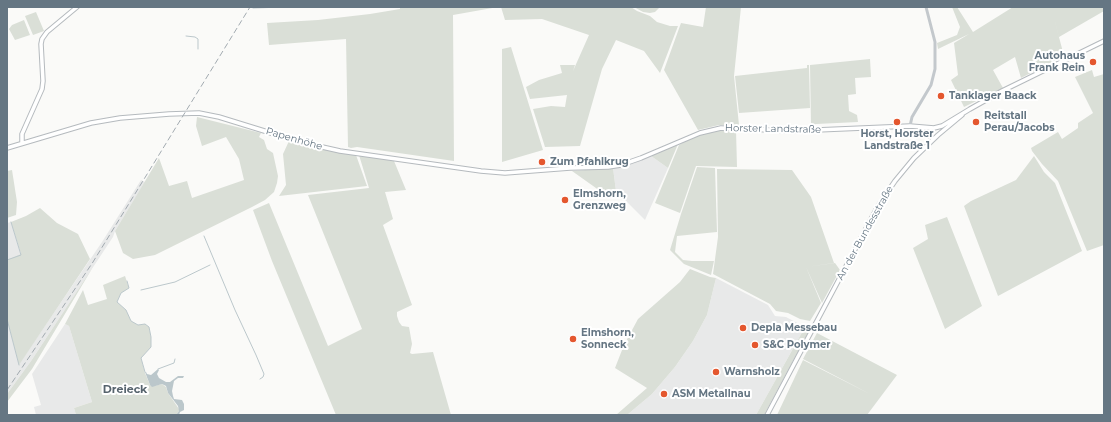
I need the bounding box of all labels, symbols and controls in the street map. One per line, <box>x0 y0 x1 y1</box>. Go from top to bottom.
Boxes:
place label: Autohaus Frank Rein <box>1029 50 1085 74</box>
marker: Autohaus Frank Rein <box>1088 57 1098 67</box>
place label: Tanklager Baack <box>949 90 1037 102</box>
marker: Tanklager Baack <box>936 91 946 101</box>
place label: Reitstall Perau/Jacobs <box>984 110 1055 134</box>
marker: Horst, Horster Landstraße 1 <box>892 117 902 127</box>
marker: Reitstall Perau/Jacobs <box>971 117 981 127</box>
street label: Horster Landstraße <box>725 122 821 136</box>
street label: Papenhöhe <box>264 125 324 153</box>
place label: Horst, Horster Landstraße 1 <box>860 128 934 152</box>
place label: Zum Pfahlkrug <box>550 156 629 168</box>
marker: Zum Pfahlkrug <box>537 157 547 167</box>
street label: An der Bundesstraße <box>834 184 896 282</box>
place label: Elmshorn, Grenzweg <box>573 188 626 212</box>
marker: Elmshorn, Grenzweg <box>560 195 570 205</box>
place label: Depla Messebau <box>751 322 837 334</box>
marker: Depla Messebau <box>738 323 748 333</box>
place label: Elmshorn, Sonneck <box>581 327 634 350</box>
marker: Elmshorn, Sonneck <box>568 334 578 344</box>
place label: S&C Polymer <box>763 339 831 351</box>
marker: S&C Polymer <box>750 340 760 350</box>
place label: Warnsholz <box>724 366 780 378</box>
marker: Warnsholz <box>711 367 721 377</box>
district label: Dreieck <box>103 383 147 397</box>
place label: ASM Metallnau <box>672 388 751 400</box>
marker: ASM Metallnau <box>659 389 669 399</box>

